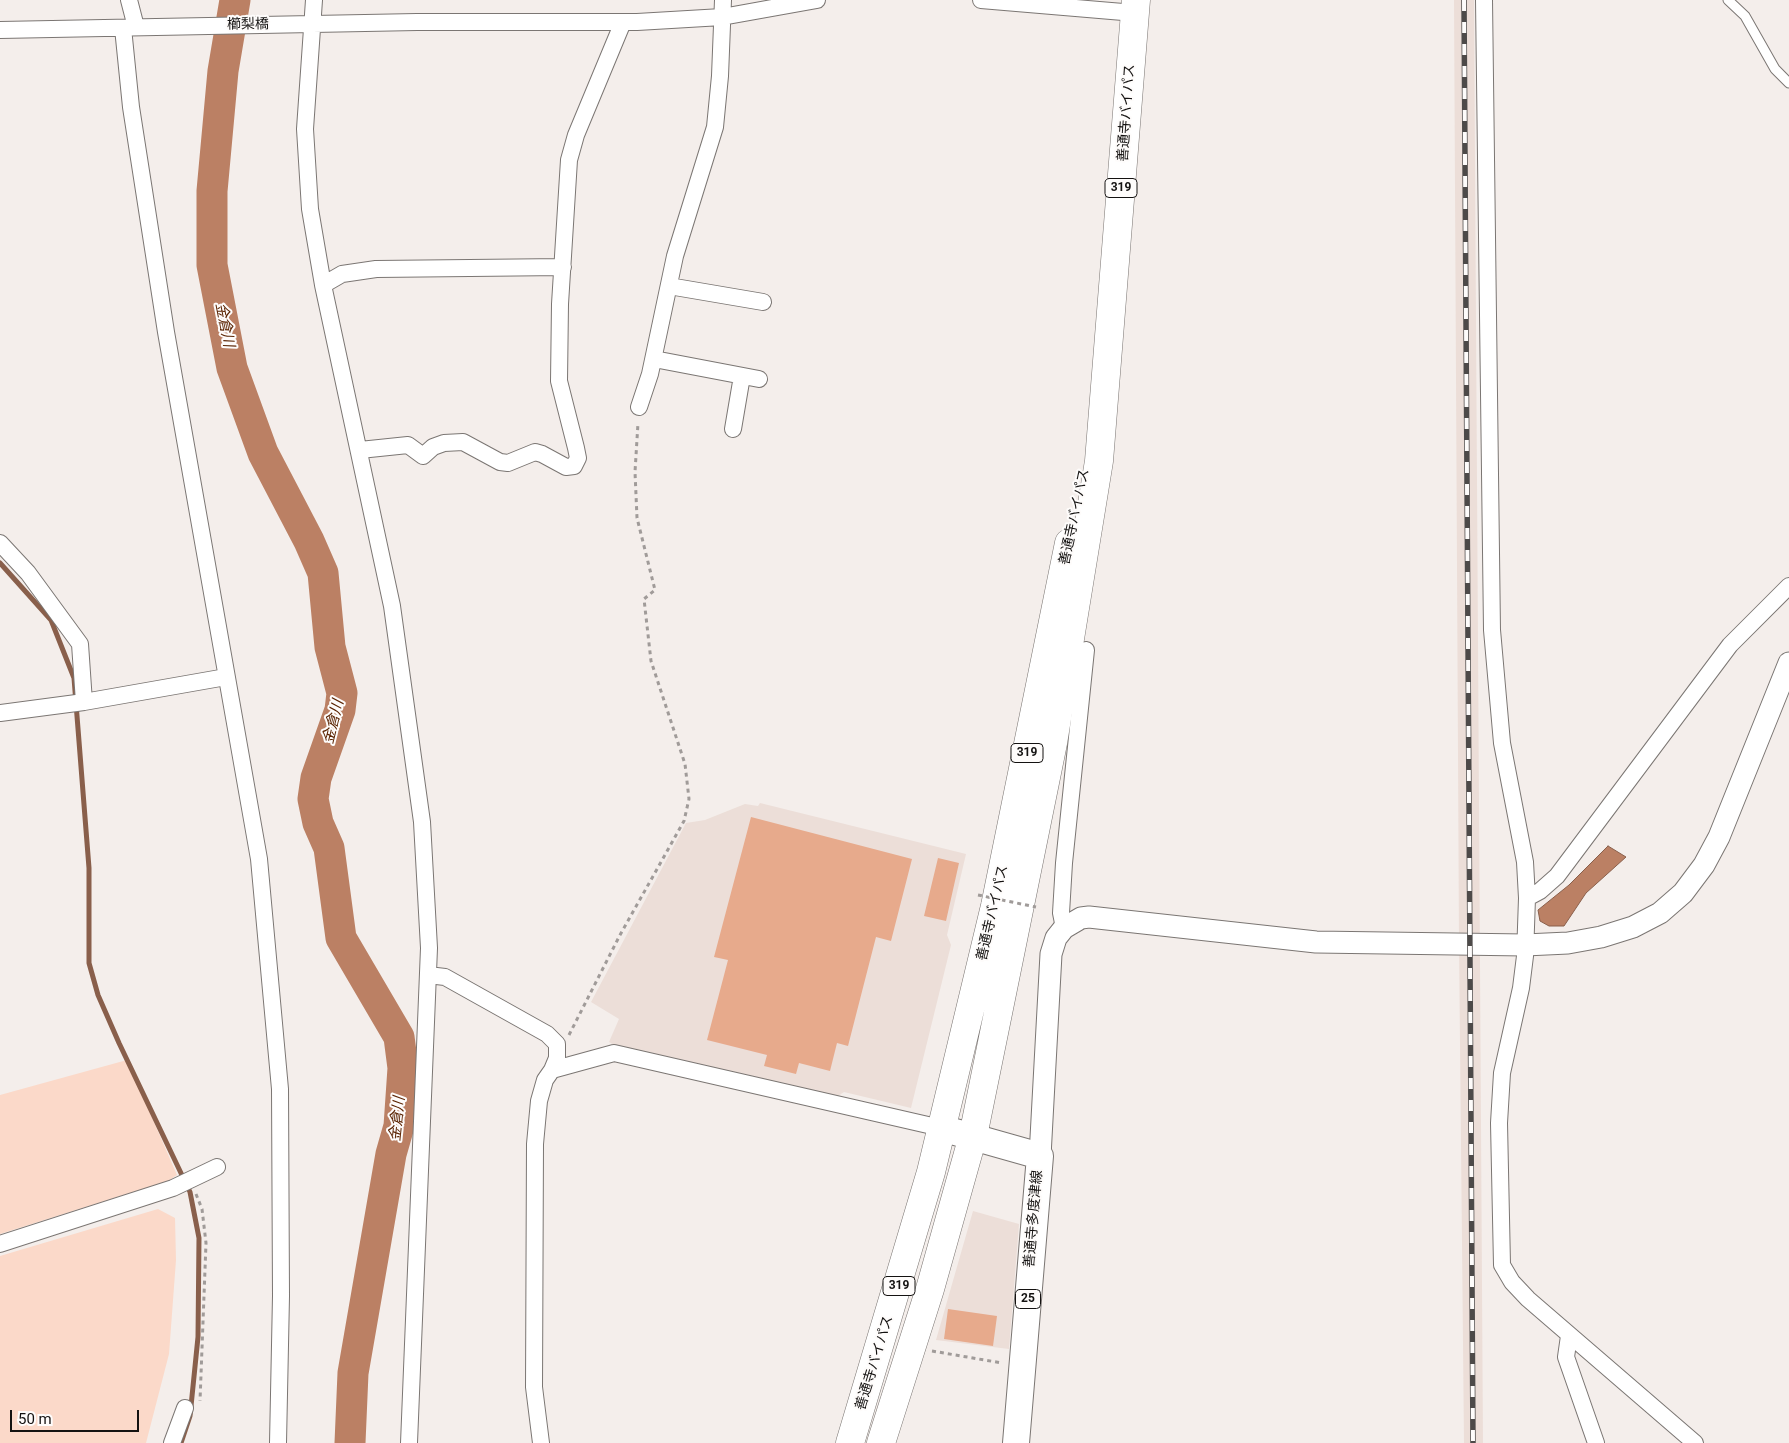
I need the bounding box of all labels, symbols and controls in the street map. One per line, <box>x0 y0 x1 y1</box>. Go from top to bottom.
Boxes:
street label: 櫛梨橋 <box>227 16 269 34</box>
street label: 善通寺バイパス <box>1115 64 1139 162</box>
road number: 319 <box>1105 178 1137 198</box>
water label: 金倉川 <box>211 301 237 349</box>
street label: 善通寺バイパス <box>1057 467 1093 567</box>
water label: 金倉川 <box>320 698 348 746</box>
road number: 319 <box>1011 744 1043 762</box>
street label: 善通寺バイパス <box>974 863 1012 963</box>
water label: 金倉川 <box>387 1096 409 1142</box>
street label: 善通寺多度津線 <box>1021 1169 1047 1269</box>
road number: 319 <box>883 1276 915 1295</box>
road number: 25 <box>1016 1290 1040 1308</box>
street label: 善通寺バイパス <box>853 1314 897 1412</box>
scale bar <box>12 1400 141 1432</box>
text: 50 m <box>18 1410 52 1428</box>

